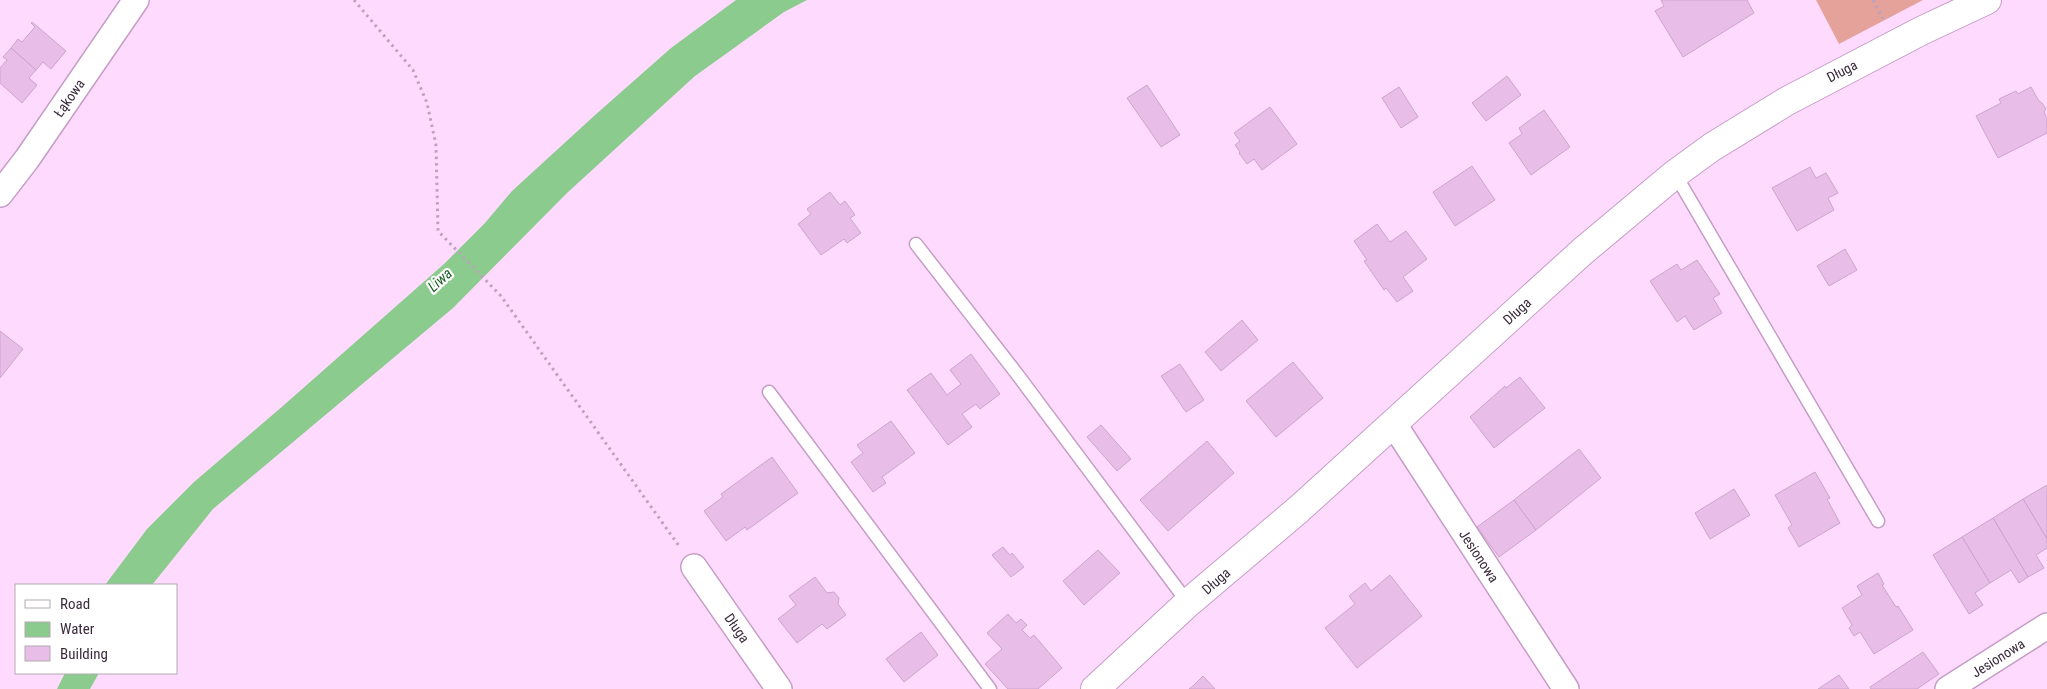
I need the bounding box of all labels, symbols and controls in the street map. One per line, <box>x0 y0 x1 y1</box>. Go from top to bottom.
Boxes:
street label: Długa <box>1824 57 1860 85</box>
street label: Łąkowa <box>50 76 88 120</box>
water label: Liwa <box>424 264 456 296</box>
street label: Długa <box>1500 294 1534 328</box>
street label: Jesionowa <box>1456 527 1502 585</box>
street label: Długa <box>1199 565 1233 597</box>
legend <box>15 584 178 674</box>
text: Road <box>60 595 90 613</box>
street label: Długa <box>721 610 753 646</box>
text: Water <box>60 620 95 638</box>
street label: Jesionowa <box>1968 635 2028 681</box>
text: Building <box>60 645 108 663</box>

